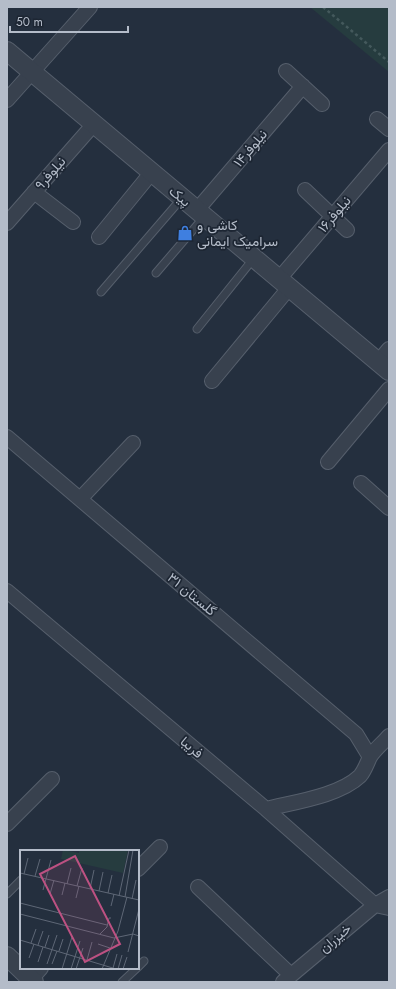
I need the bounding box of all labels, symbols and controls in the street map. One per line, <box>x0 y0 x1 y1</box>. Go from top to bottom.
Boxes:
scale bar <box>10 8 128 34</box>
text: 50 m <box>16 13 43 31</box>
street label: نیلوفر۱۴ <box>228 125 272 171</box>
street label: نیلوفر۹ <box>30 152 70 194</box>
street label: پیک <box>165 181 195 211</box>
street label: نیلوفر۱۶ <box>313 191 355 237</box>
place label: کاشی و سرامیک ایمانی <box>197 215 278 251</box>
shop icon: کاشی و سرامیک ایمانی <box>176 224 194 242</box>
street label: گلستان ۳۱ <box>163 568 221 620</box>
street label: فریبا <box>176 731 208 763</box>
inset map <box>20 850 139 969</box>
street label: خیزران <box>315 919 355 957</box>

